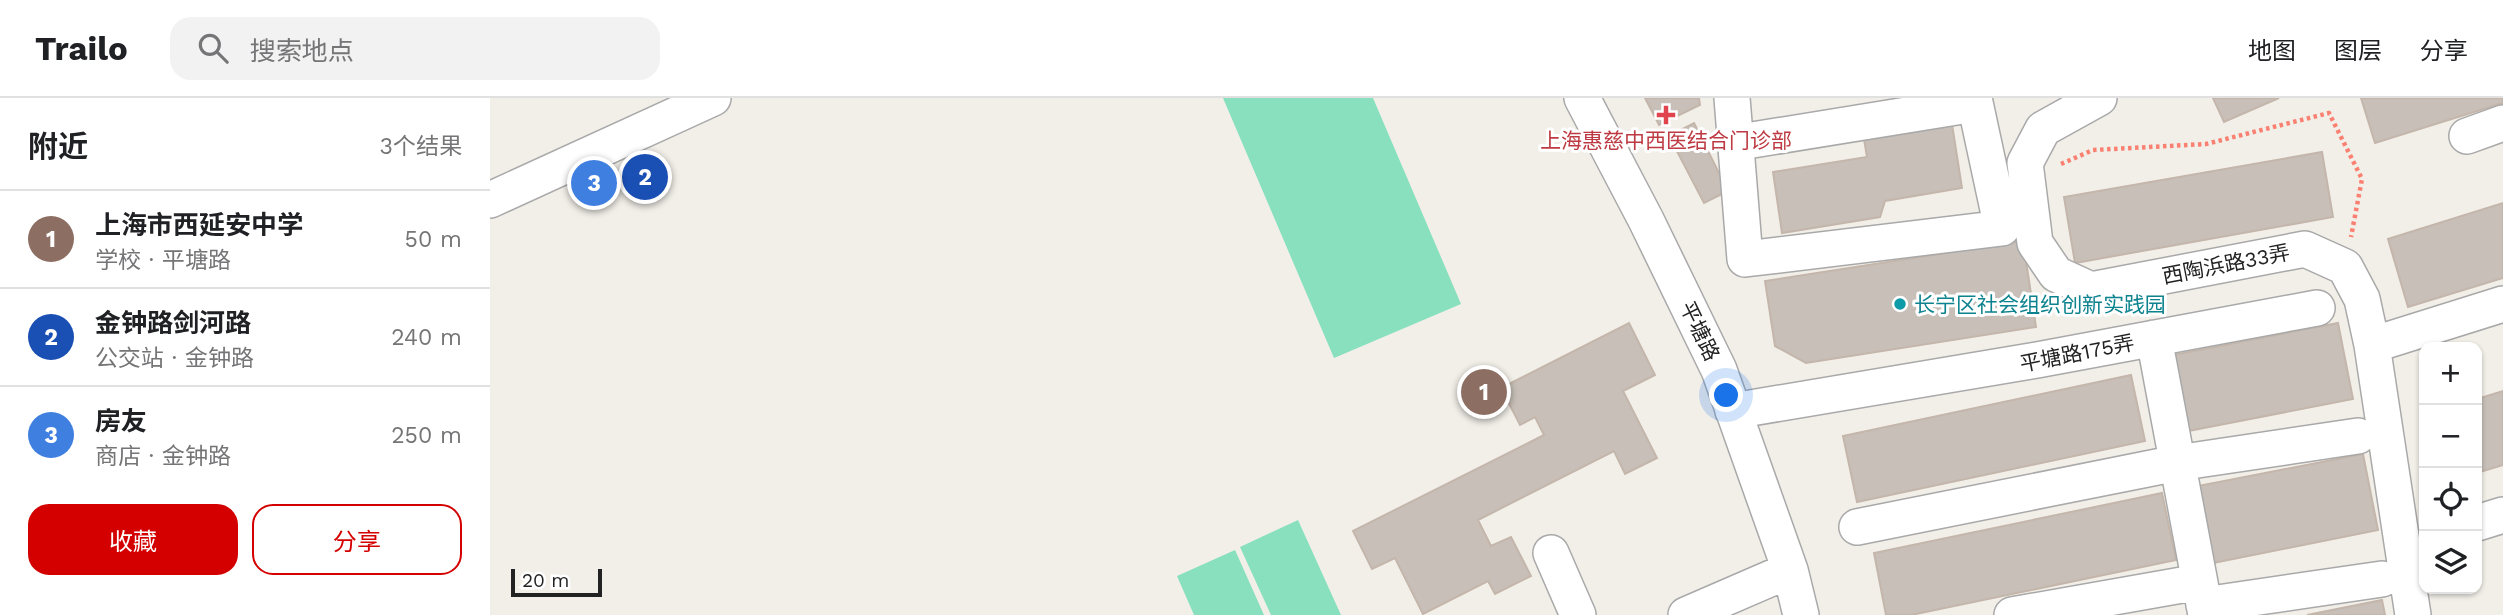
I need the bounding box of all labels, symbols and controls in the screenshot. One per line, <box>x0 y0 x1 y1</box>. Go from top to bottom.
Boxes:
search box <box>170 17 660 80</box>
text: Trailo <box>35 29 128 68</box>
icon: search <box>194 29 232 67</box>
text: 搜索地点 <box>250 36 354 66</box>
text: 地图 <box>2248 37 2296 65</box>
text: 图层 <box>2334 37 2382 65</box>
text: 分享 <box>2420 37 2468 65</box>
marker: 上海惠慈中西医结合门诊部 <box>1656 105 1676 125</box>
place label: 上海惠慈中西医结合门诊部 <box>1540 128 1792 153</box>
text: 附近 <box>28 129 88 164</box>
text: 3个结果 <box>380 133 462 160</box>
pin: 2 <box>622 151 668 203</box>
pin: 3 <box>571 157 617 209</box>
text: 上海市西延安中学 <box>95 210 303 240</box>
text: 1 <box>46 226 56 253</box>
text: 50 m <box>405 226 462 253</box>
street label: 西陶浜路33弄 <box>2160 239 2292 289</box>
text: 学校 · 平塘路 <box>95 247 231 274</box>
place label: 长宁区社会组织创新实践园 <box>1914 292 2166 317</box>
marker: 长宁区社会组织创新实践园 <box>1892 296 1908 312</box>
street label: 平塘路 <box>1675 297 1725 365</box>
text: 金钟路剑河路 <box>95 308 251 338</box>
text: 2 <box>44 324 58 351</box>
text: 240 m <box>391 324 462 351</box>
street label: 平塘路175弄 <box>2018 330 2136 376</box>
map controls <box>2419 342 2482 594</box>
button: + <box>2419 342 2482 405</box>
text: 公交站 · 金钟路 <box>95 345 254 372</box>
pin: 1 <box>1461 366 1507 418</box>
your location <box>1709 378 1743 412</box>
button: − <box>2419 405 2482 468</box>
text: 房友 <box>95 406 147 436</box>
text: 3 <box>44 422 58 449</box>
text: 250 m <box>391 422 462 449</box>
text: 商店 · 金钟路 <box>95 443 231 470</box>
button: locate <box>2419 468 2482 531</box>
button: 收藏 <box>28 504 238 575</box>
button: 分享 <box>252 504 462 575</box>
button: layers <box>2419 531 2482 594</box>
scale bar <box>511 566 602 598</box>
text: 20 m <box>522 569 569 592</box>

